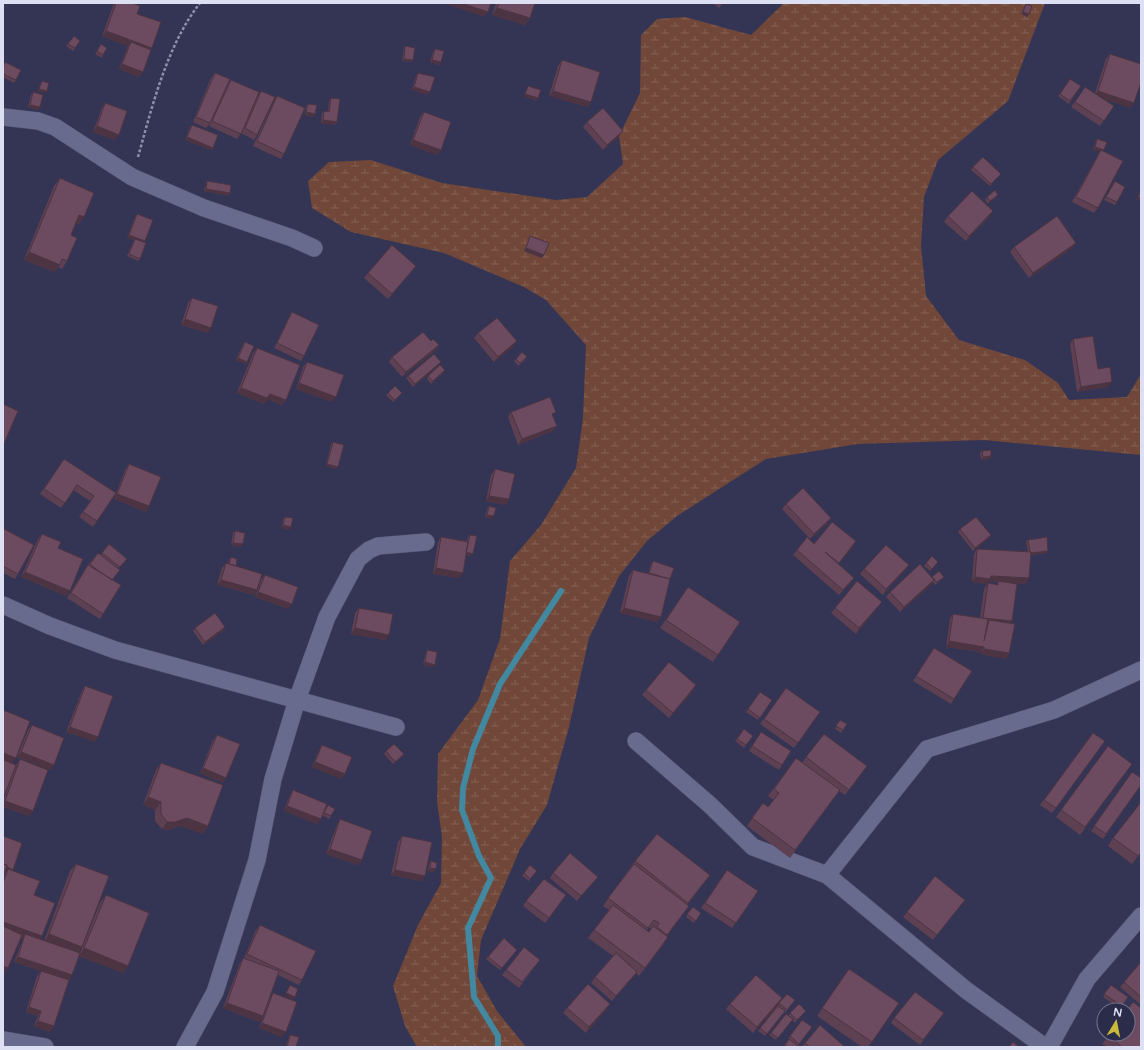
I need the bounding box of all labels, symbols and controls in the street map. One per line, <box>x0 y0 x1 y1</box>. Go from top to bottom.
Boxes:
north arrow <box>1096 1002 1136 1042</box>
text: N <box>1112 1005 1123 1020</box>

